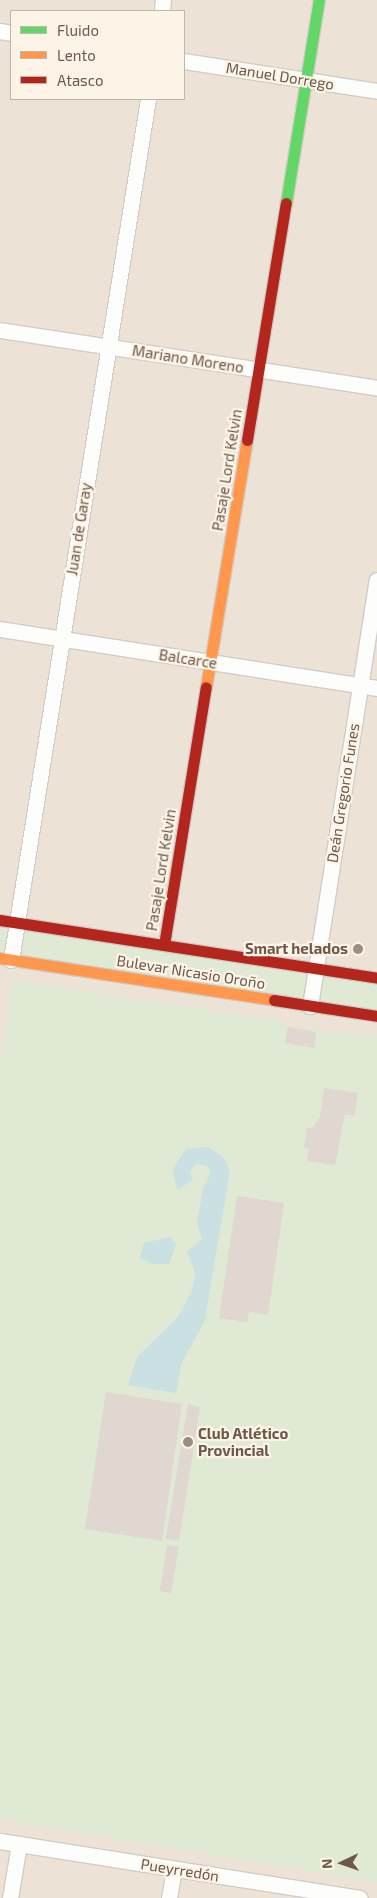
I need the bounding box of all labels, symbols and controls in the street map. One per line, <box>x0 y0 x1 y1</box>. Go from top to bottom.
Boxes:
legend <box>10 10 185 100</box>
text: Fluido <box>57 21 99 39</box>
text: Lento <box>57 46 96 64</box>
street label: Manuel Dorrego <box>224 59 336 93</box>
text: Atasco <box>57 71 103 89</box>
street label: Mariano Moreno <box>131 341 245 377</box>
street label: Pasaje Lord Kelvin <box>208 408 246 532</box>
street label: Juan de Garay <box>63 481 95 577</box>
street label: Balcarce <box>158 646 218 672</box>
street label: Deán Gregorio Funes <box>323 722 363 864</box>
street label: Pasaje Lord Kelvin <box>142 808 180 932</box>
place label: Smart helados <box>245 940 348 958</box>
marker: Smart helados <box>352 943 364 955</box>
street label: Bulevar Nicasio Oroño <box>115 951 267 993</box>
place label: Club Atlético Provincial <box>198 1424 289 1459</box>
marker: Club Atlético Provincial <box>182 1436 194 1448</box>
north arrow <box>317 1838 367 1888</box>
street label: Pueyrredón <box>140 1855 220 1885</box>
text: N <box>318 1858 335 1869</box>

